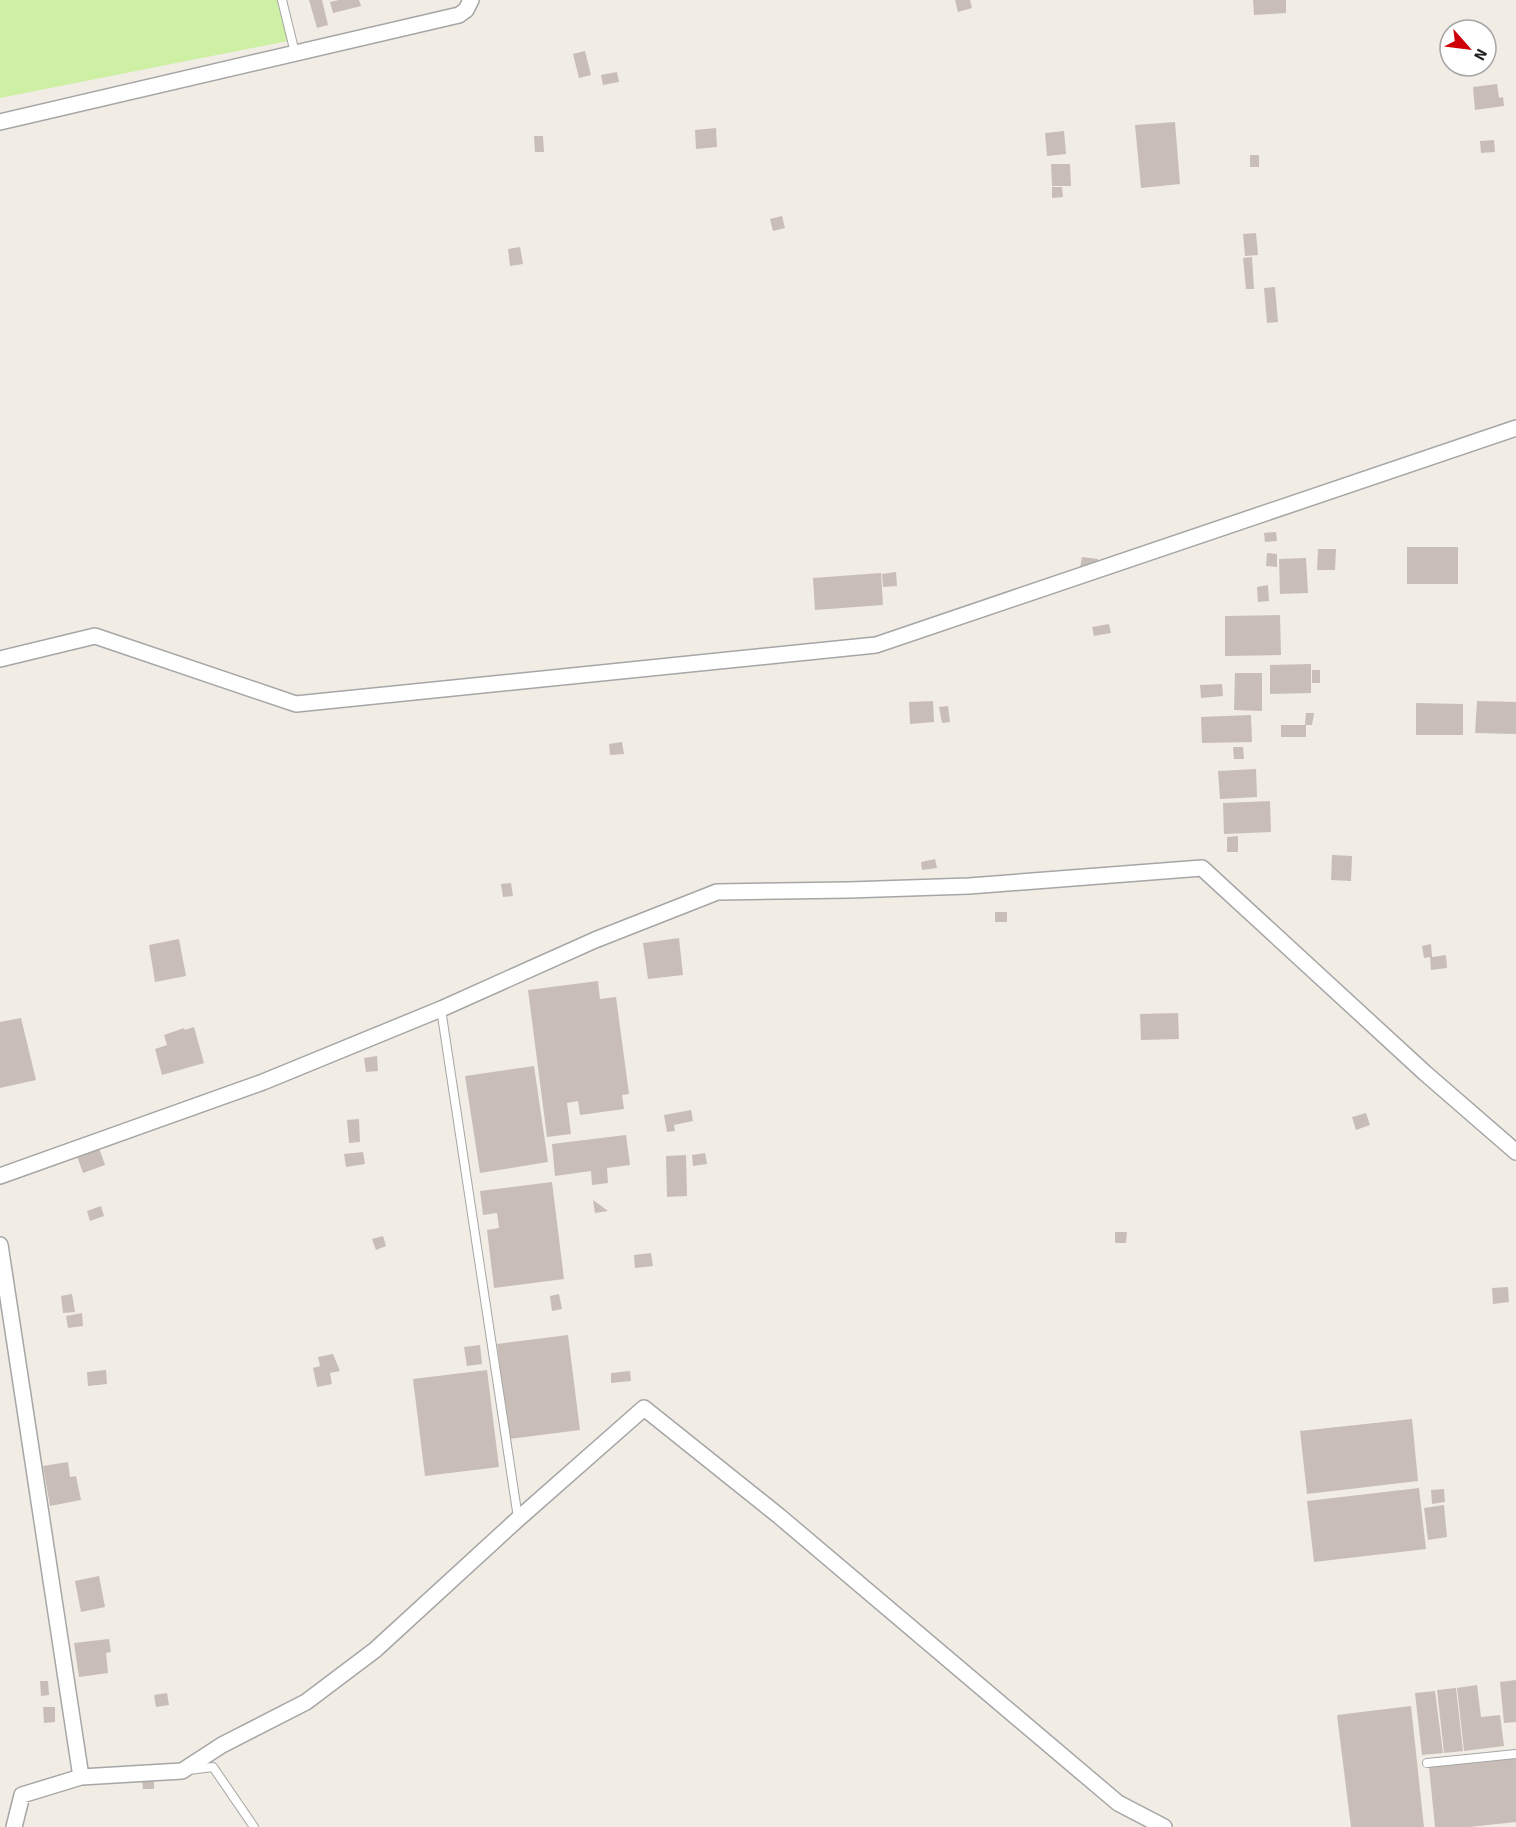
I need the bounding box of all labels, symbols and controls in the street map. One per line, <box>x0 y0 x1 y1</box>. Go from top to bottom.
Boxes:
north arrow <box>1438 18 1498 78</box>
text: N <box>1468 45 1493 64</box>

